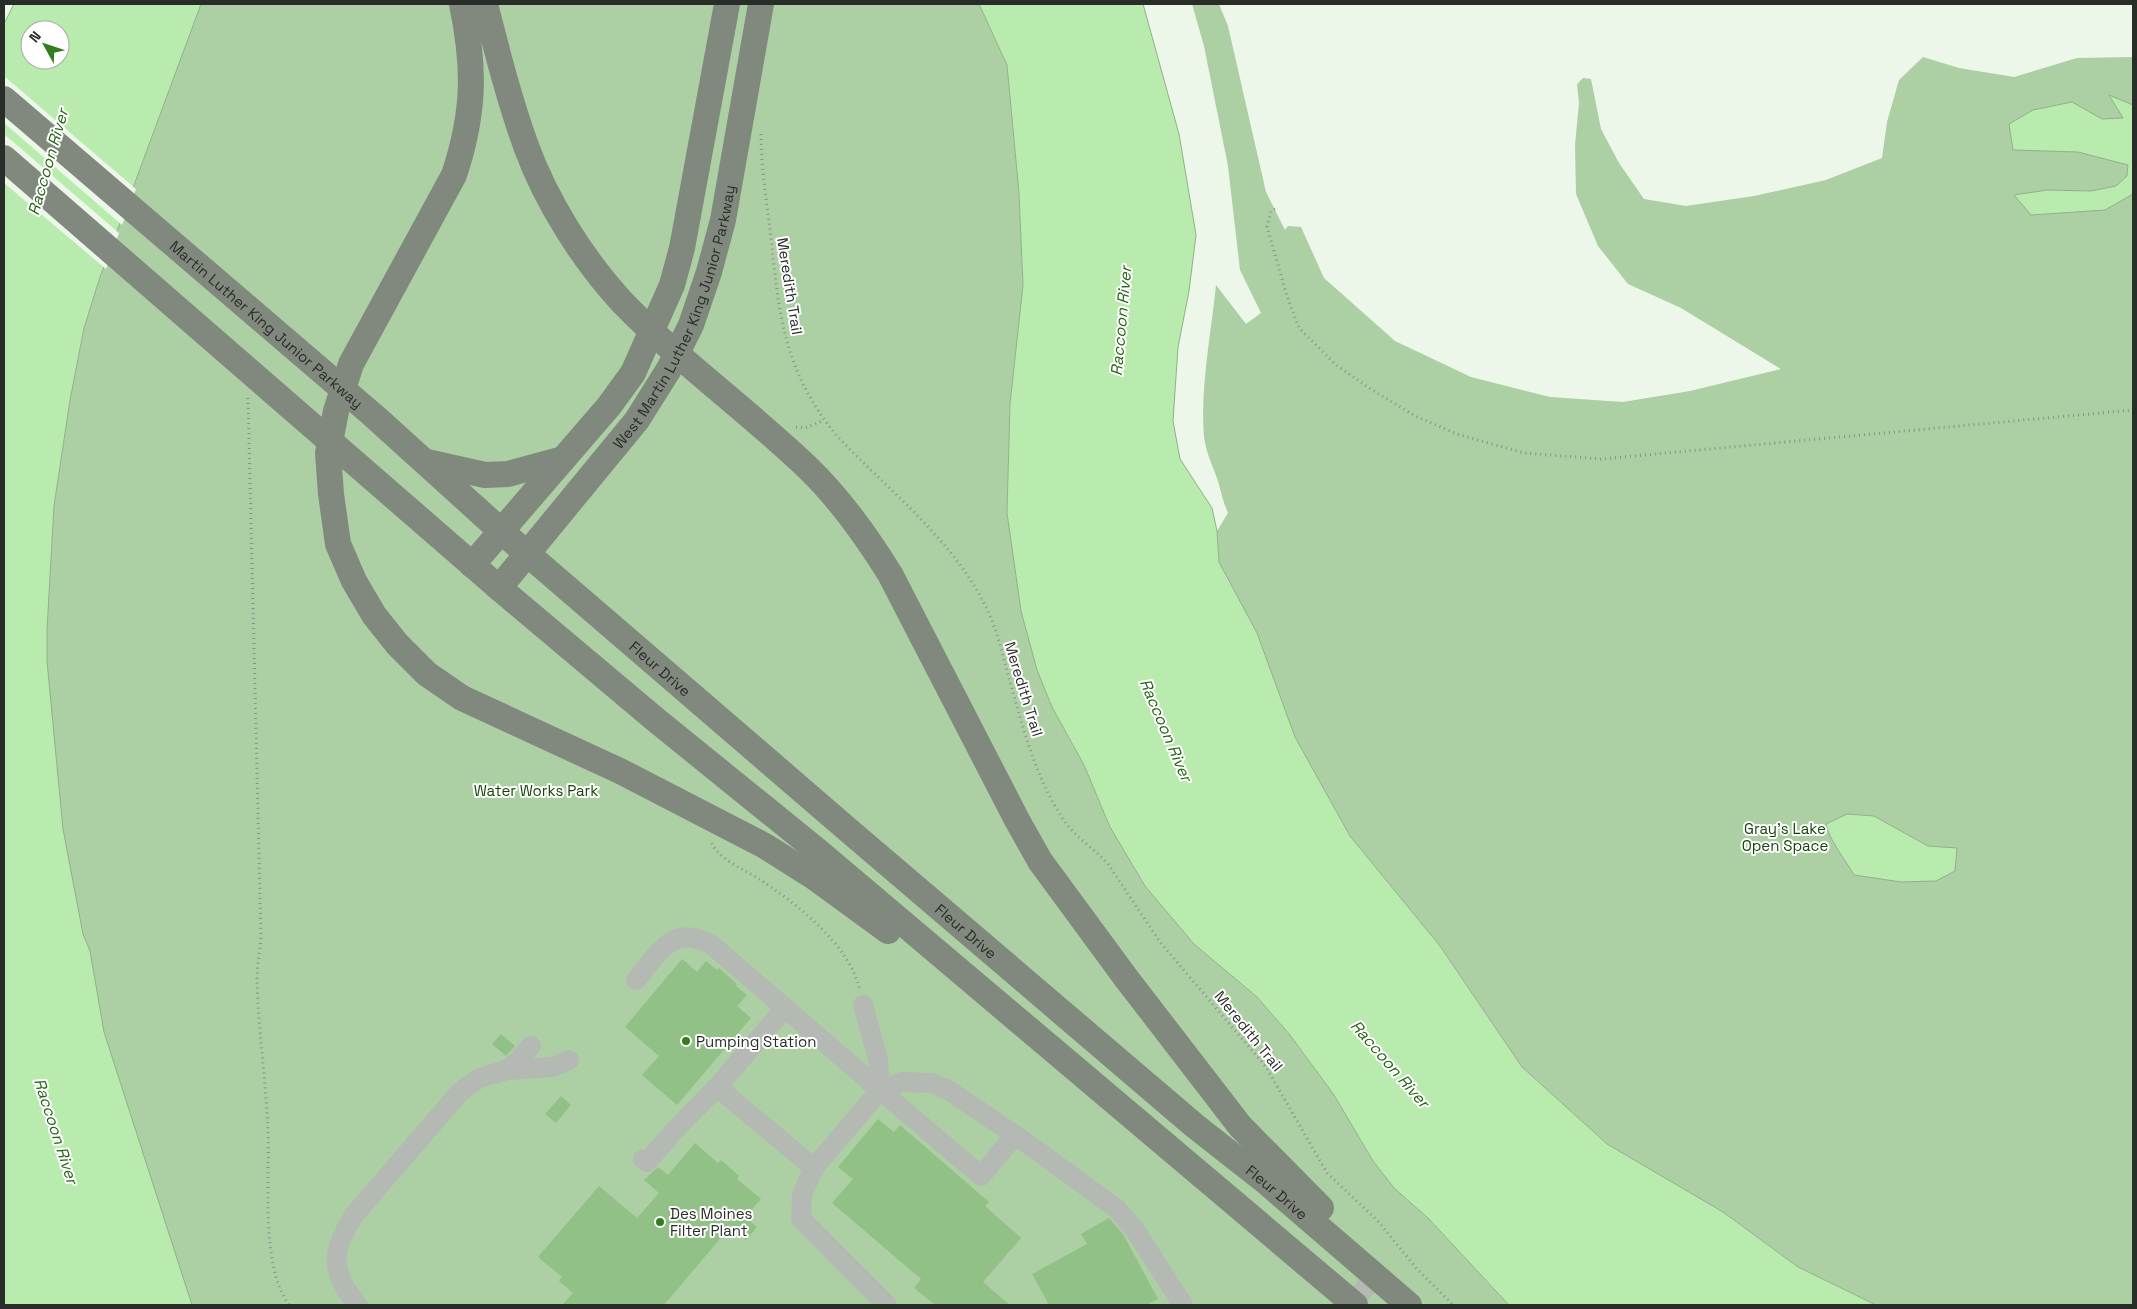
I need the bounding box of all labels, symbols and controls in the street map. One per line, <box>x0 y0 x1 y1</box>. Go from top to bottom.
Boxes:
north arrow <box>20 20 70 70</box>
text: N <box>25 27 45 46</box>
water label: Raccoon River <box>23 104 74 218</box>
street label: West Martin Luther King Junior Parkway <box>608 183 739 452</box>
street label: Martin Luther King Junior Parkway <box>166 236 367 412</box>
street label: Meredith Trail <box>773 236 807 336</box>
water label: Raccoon River <box>1106 263 1136 377</box>
street label: Fleur Drive <box>626 637 695 700</box>
street label: Meredith Trail <box>1001 639 1047 739</box>
water label: Raccoon River <box>1135 675 1198 786</box>
park label: Water Works Park <box>474 781 598 800</box>
park label: Gray's Lake Open Space <box>1742 819 1828 855</box>
street label: Fleur Drive <box>931 899 1001 963</box>
street label: Meredith Trail <box>1211 987 1287 1075</box>
water label: Raccoon River <box>1346 1016 1435 1114</box>
place label: Pumping Station <box>696 1032 816 1051</box>
marker: Pumping Station <box>680 1035 692 1047</box>
water label: Raccoon River <box>29 1076 84 1188</box>
street label: Fleur Drive <box>1242 1160 1312 1223</box>
place label: Des Moines Filter Plant <box>670 1204 753 1240</box>
marker: Des Moines Filter Plant <box>654 1216 666 1228</box>

